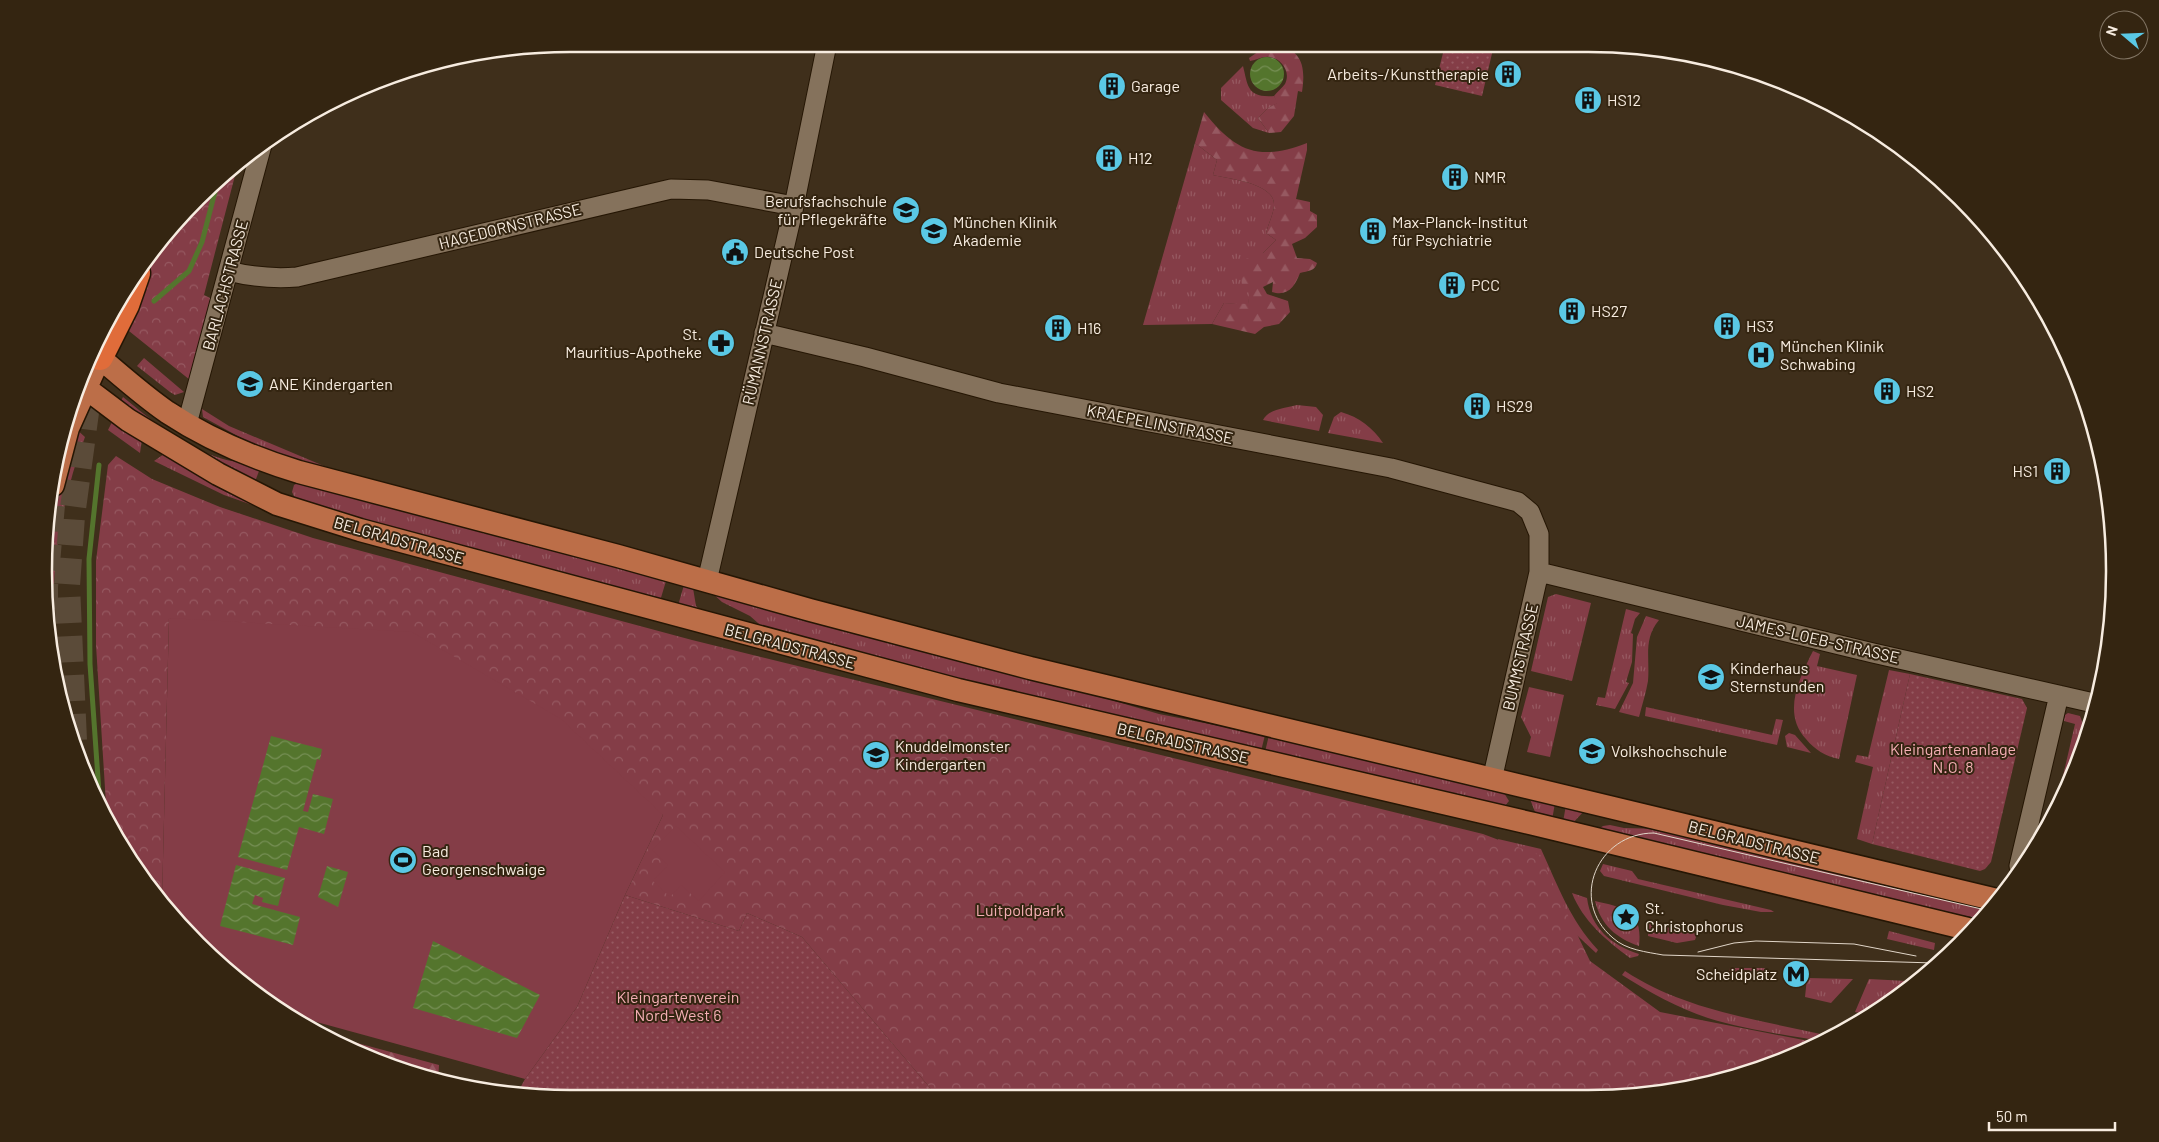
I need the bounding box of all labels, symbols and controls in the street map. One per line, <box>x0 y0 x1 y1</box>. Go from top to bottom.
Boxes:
north arrow <box>2099 10 2149 60</box>
text: N <box>2102 23 2121 38</box>
building icon: Arbeits-/Kunsttherapie <box>1493 59 1523 89</box>
place label: Arbeits-/Kunsttherapie <box>1327 64 1489 83</box>
building icon: Garage <box>1097 71 1127 101</box>
place label: Garage <box>1131 76 1180 95</box>
building icon: HS12 <box>1573 85 1603 115</box>
place label: HS12 <box>1607 90 1641 109</box>
building icon: H12 <box>1094 143 1124 173</box>
place label: H12 <box>1128 148 1153 167</box>
building icon: NMR <box>1440 162 1470 192</box>
place label: NMR <box>1474 167 1506 186</box>
place label: Berufsfachschule für Pflegekräfte <box>765 191 887 228</box>
school or university icon: Berufsfachschule für Pflegekräfte <box>891 195 921 225</box>
street label: HAGEDORNSTRASSE <box>437 199 583 252</box>
place label: München Klinik Akademie <box>953 212 1057 249</box>
place label: Max-Planck-Institut für Psychiatrie <box>1392 212 1528 249</box>
school or university icon: München Klinik Akademie <box>919 216 949 246</box>
building icon: Max-Planck-Institut für Psychiatrie <box>1358 216 1388 246</box>
street label: BARLACHSTRASSE <box>198 217 251 352</box>
public building icon: Deutsche Post <box>720 237 750 267</box>
place label: Deutsche Post <box>754 242 854 261</box>
building icon: PCC <box>1437 270 1467 300</box>
place label: PCC <box>1471 275 1500 294</box>
street label: RÜMANNSTRASSE <box>738 277 785 407</box>
building icon: HS27 <box>1557 296 1587 326</box>
place label: HS27 <box>1591 301 1627 320</box>
building icon: HS3 <box>1712 311 1742 341</box>
building icon: H16 <box>1043 313 1073 343</box>
place label: HS3 <box>1746 316 1774 335</box>
place label: H16 <box>1077 318 1101 337</box>
place label: St. Mauritius-Apotheke <box>565 324 702 361</box>
pharmacy icon: St. Mauritius-Apotheke <box>706 328 736 358</box>
place label: München Klinik Schwabing <box>1780 336 1884 373</box>
hospital icon: München Klinik Schwabing <box>1746 340 1776 370</box>
school or university icon: ANE Kindergarten <box>235 369 265 399</box>
place label: ANE Kindergarten <box>269 374 393 393</box>
building icon: HS2 <box>1872 376 1902 406</box>
place label: HS2 <box>1906 381 1934 400</box>
building icon: HS29 <box>1462 391 1492 421</box>
place label: HS29 <box>1496 396 1533 415</box>
street label: KRAEPELINSTRASSE <box>1085 400 1235 447</box>
building icon: HS1 <box>2042 456 2072 486</box>
place label: HS1 <box>2013 461 2038 480</box>
street label: BELGRADSTRASSE <box>332 512 466 567</box>
street label: BUMMSTRASSE <box>1498 602 1541 712</box>
street label: JAMES-LOEB-STRASSE <box>1735 611 1901 667</box>
street label: BELGRADSTRASSE <box>723 619 858 672</box>
place label: Kinderhaus Sternstunden <box>1730 658 1824 695</box>
school or university icon: Kinderhaus Sternstunden <box>1696 662 1726 692</box>
street label: BELGRADSTRASSE <box>1115 718 1251 767</box>
place label: Knuddelmonster Kindergarten <box>895 736 1010 773</box>
school or university icon: Volkshochschule <box>1577 736 1607 766</box>
park label: Kleingartenanlage N.O. 8 <box>1890 739 2016 776</box>
school or university icon: Knuddelmonster Kindergarten <box>861 740 891 770</box>
place label: Volkshochschule <box>1611 741 1727 760</box>
street label: BELGRADSTRASSE <box>1687 816 1822 867</box>
place label: Bad Georgenschwaige <box>422 841 546 878</box>
sports icon: Bad Georgenschwaige <box>388 845 418 875</box>
place label: St. Christophorus <box>1645 898 1743 935</box>
park label: Luitpoldpark <box>976 900 1064 919</box>
place icon: St. Christophorus <box>1611 902 1641 932</box>
metro station icon: Scheidplatz <box>1781 959 1811 989</box>
place label: Scheidplatz <box>1696 964 1777 983</box>
park label: Kleingartenverein Nord-West 6 <box>617 987 739 1024</box>
scale bar <box>1989 1100 2115 1132</box>
text: 50 m <box>1996 1107 2028 1125</box>

